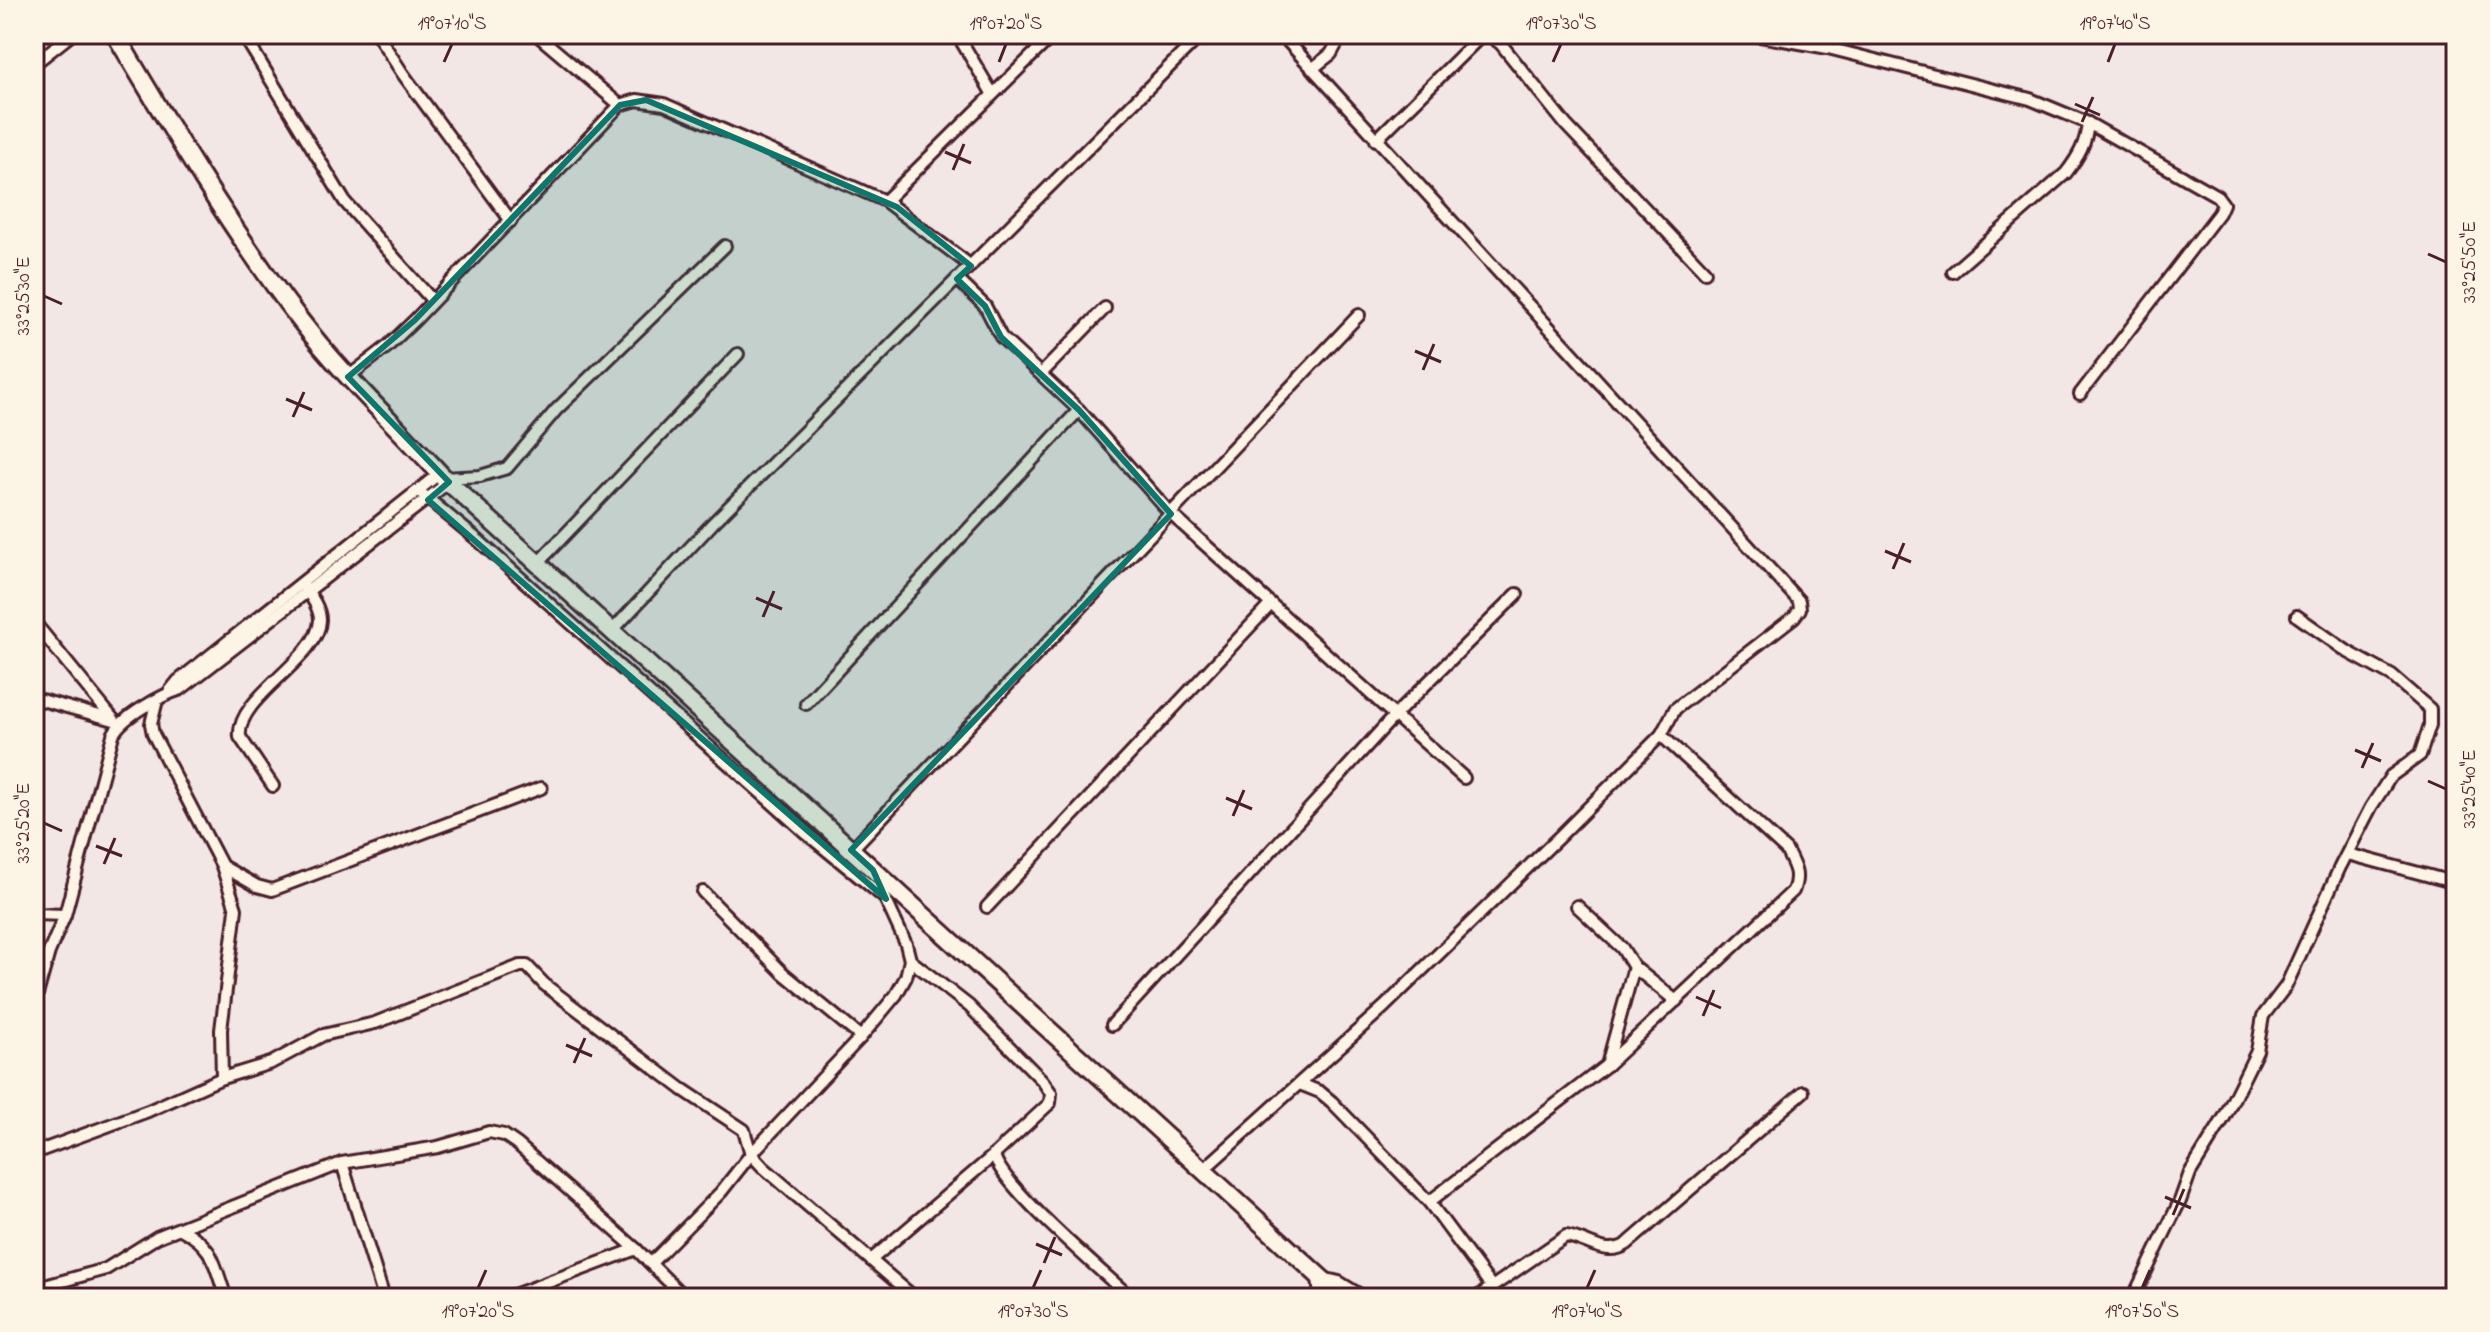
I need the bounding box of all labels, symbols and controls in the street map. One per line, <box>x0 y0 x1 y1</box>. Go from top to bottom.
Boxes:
text: 19°07'10"S <box>417 10 487 39</box>
text: 19°07'20"S <box>970 10 1043 39</box>
text: 19°07'30"S <box>1525 10 1597 39</box>
text: 19°07'40"S <box>2079 10 2151 39</box>
text: 33°25'50"E <box>2456 221 2485 303</box>
text: 33°25'30"E <box>10 256 39 336</box>
text: 33°25'40"E <box>2456 749 2485 829</box>
text: 33°25'20"E <box>10 783 39 863</box>
text: 19°07'20"S <box>442 1298 515 1327</box>
text: 19°07'30"S <box>997 1298 1069 1327</box>
text: 19°07'40"S <box>1551 1298 1623 1327</box>
text: 19°07'50"S <box>2105 1298 2179 1327</box>

